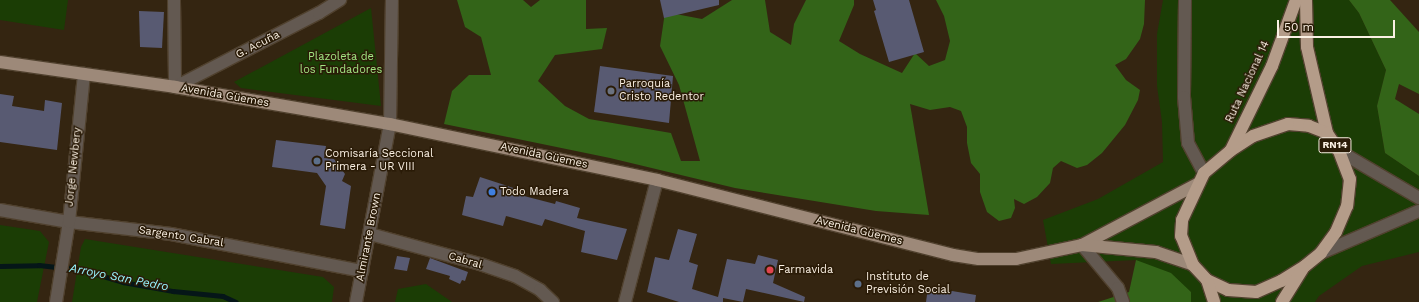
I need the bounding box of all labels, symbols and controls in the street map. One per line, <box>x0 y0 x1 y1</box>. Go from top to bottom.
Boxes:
scale bar <box>1279 12 1397 38</box>
text: 50 m <box>1284 20 1314 34</box>
street label: G. Acuña <box>234 28 282 62</box>
street label: Ruta Nacional 14 <box>1223 39 1273 125</box>
park label: Plazoleta de los Fundadores <box>300 51 382 77</box>
place label: Parroquía Cristo Redentor <box>619 78 704 104</box>
street label: Avenida Güemes <box>180 82 270 110</box>
marker: Parroquía Cristo Redentor <box>606 86 616 96</box>
street label: Jorge Newbery <box>63 127 85 207</box>
road number: RN14 <box>1318 137 1352 153</box>
street label: Avenida Güemes <box>499 140 589 172</box>
place label: Comisaría Seccional Primera - UR VIII <box>325 148 434 174</box>
marker: Comisaría Seccional Primera - UR VIII <box>312 156 322 166</box>
place label: Todo Madera <box>500 185 569 199</box>
marker: Todo Madera <box>487 187 497 197</box>
street label: Almirante Brown <box>354 192 384 282</box>
street label: Avenida Güemes <box>814 214 904 248</box>
street label: Sargento Cabral <box>138 224 224 250</box>
street label: Cabral <box>447 250 483 272</box>
water label: Arroyo San Pedro <box>68 261 170 295</box>
place label: Farmavida <box>778 263 833 277</box>
marker: Farmavida <box>765 265 775 275</box>
place label: Instituto de Previsión Social <box>866 271 950 297</box>
marker: Instituto de Previsión Social <box>853 279 863 289</box>

